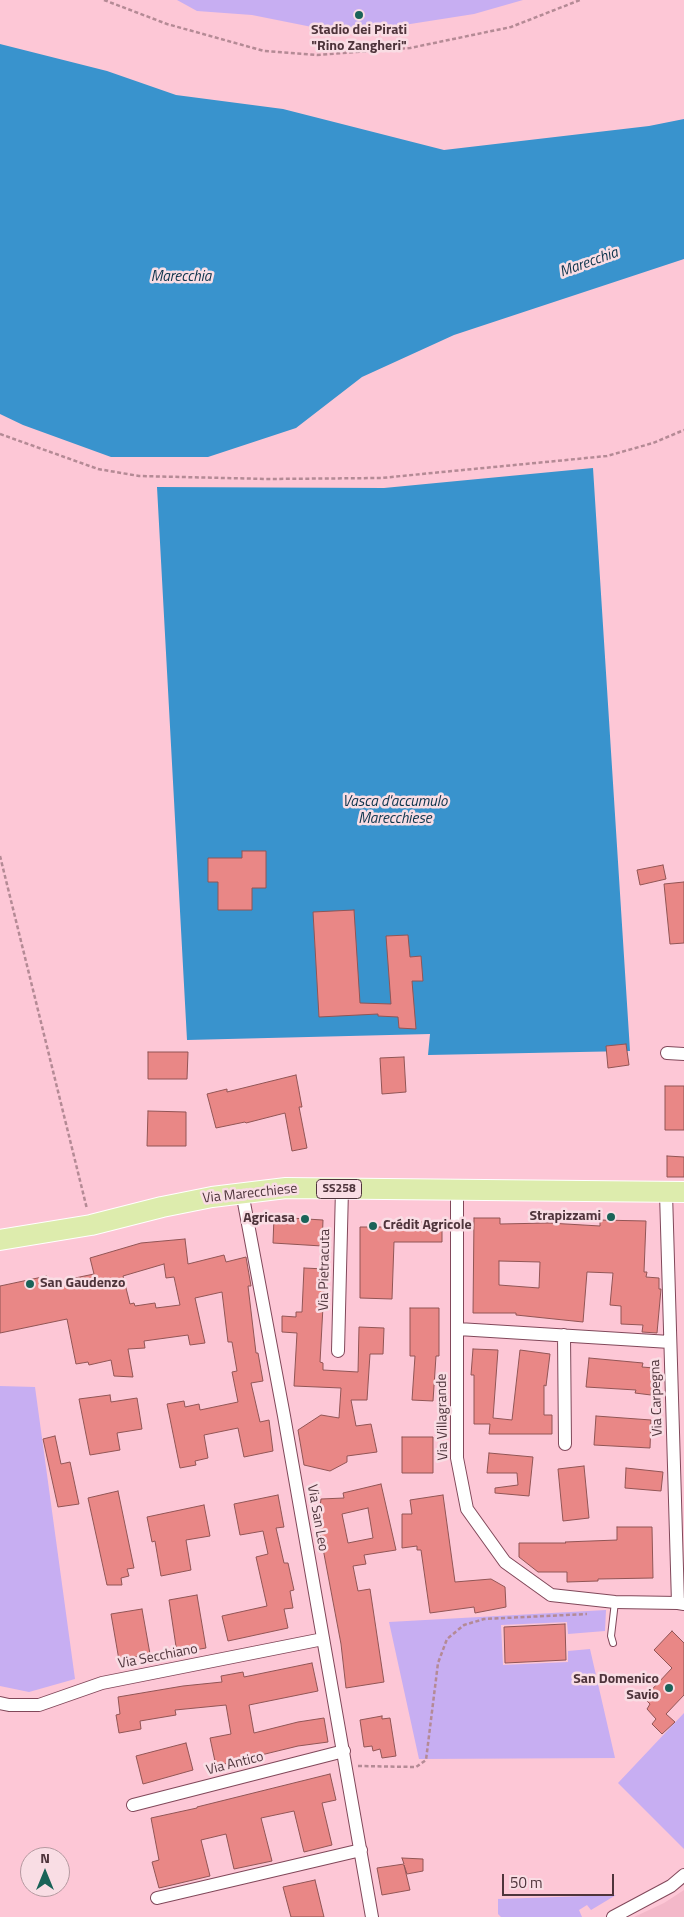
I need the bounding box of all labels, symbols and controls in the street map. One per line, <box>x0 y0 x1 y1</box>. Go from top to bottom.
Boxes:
marker: Stadio dei Pirati "Rino Zangheri" <box>353 9 365 21</box>
place label: Stadio dei Pirati "Rino Zangheri" <box>311 23 407 56</box>
water label: Marecchia <box>557 244 621 282</box>
water label: Marecchia <box>151 268 211 286</box>
water label: Vasca d'accumulo Marecchiese <box>343 793 447 828</box>
road number: SS258 <box>316 1180 362 1198</box>
street label: Via Marecchiese <box>202 1181 298 1207</box>
place label: Strapizzami <box>530 1209 601 1225</box>
place label: Agricasa <box>243 1211 295 1227</box>
marker: Strapizzami <box>605 1211 617 1223</box>
marker: Agricasa <box>299 1213 311 1225</box>
place label: Crédit Agricole <box>383 1218 472 1234</box>
marker: Crédit Agricole <box>367 1220 379 1232</box>
street label: Via Pietracuta <box>316 1229 334 1311</box>
place label: San Gaudenzo <box>40 1276 125 1292</box>
marker: San Gaudenzo <box>24 1278 36 1290</box>
street label: Via Carpegna <box>647 1359 667 1437</box>
street label: Via Villagrande <box>434 1373 452 1461</box>
street label: Via San Leo <box>303 1483 331 1553</box>
street label: Via Secchiano <box>117 1641 199 1673</box>
place label: San Domenico Savio <box>573 1672 659 1704</box>
marker: San Domenico Savio <box>663 1682 675 1694</box>
street label: Via Antico <box>205 1749 265 1779</box>
north arrow <box>20 1847 70 1897</box>
text: N <box>40 1847 50 1868</box>
scale bar <box>504 1864 616 1896</box>
text: 50 m <box>510 1871 543 1894</box>

